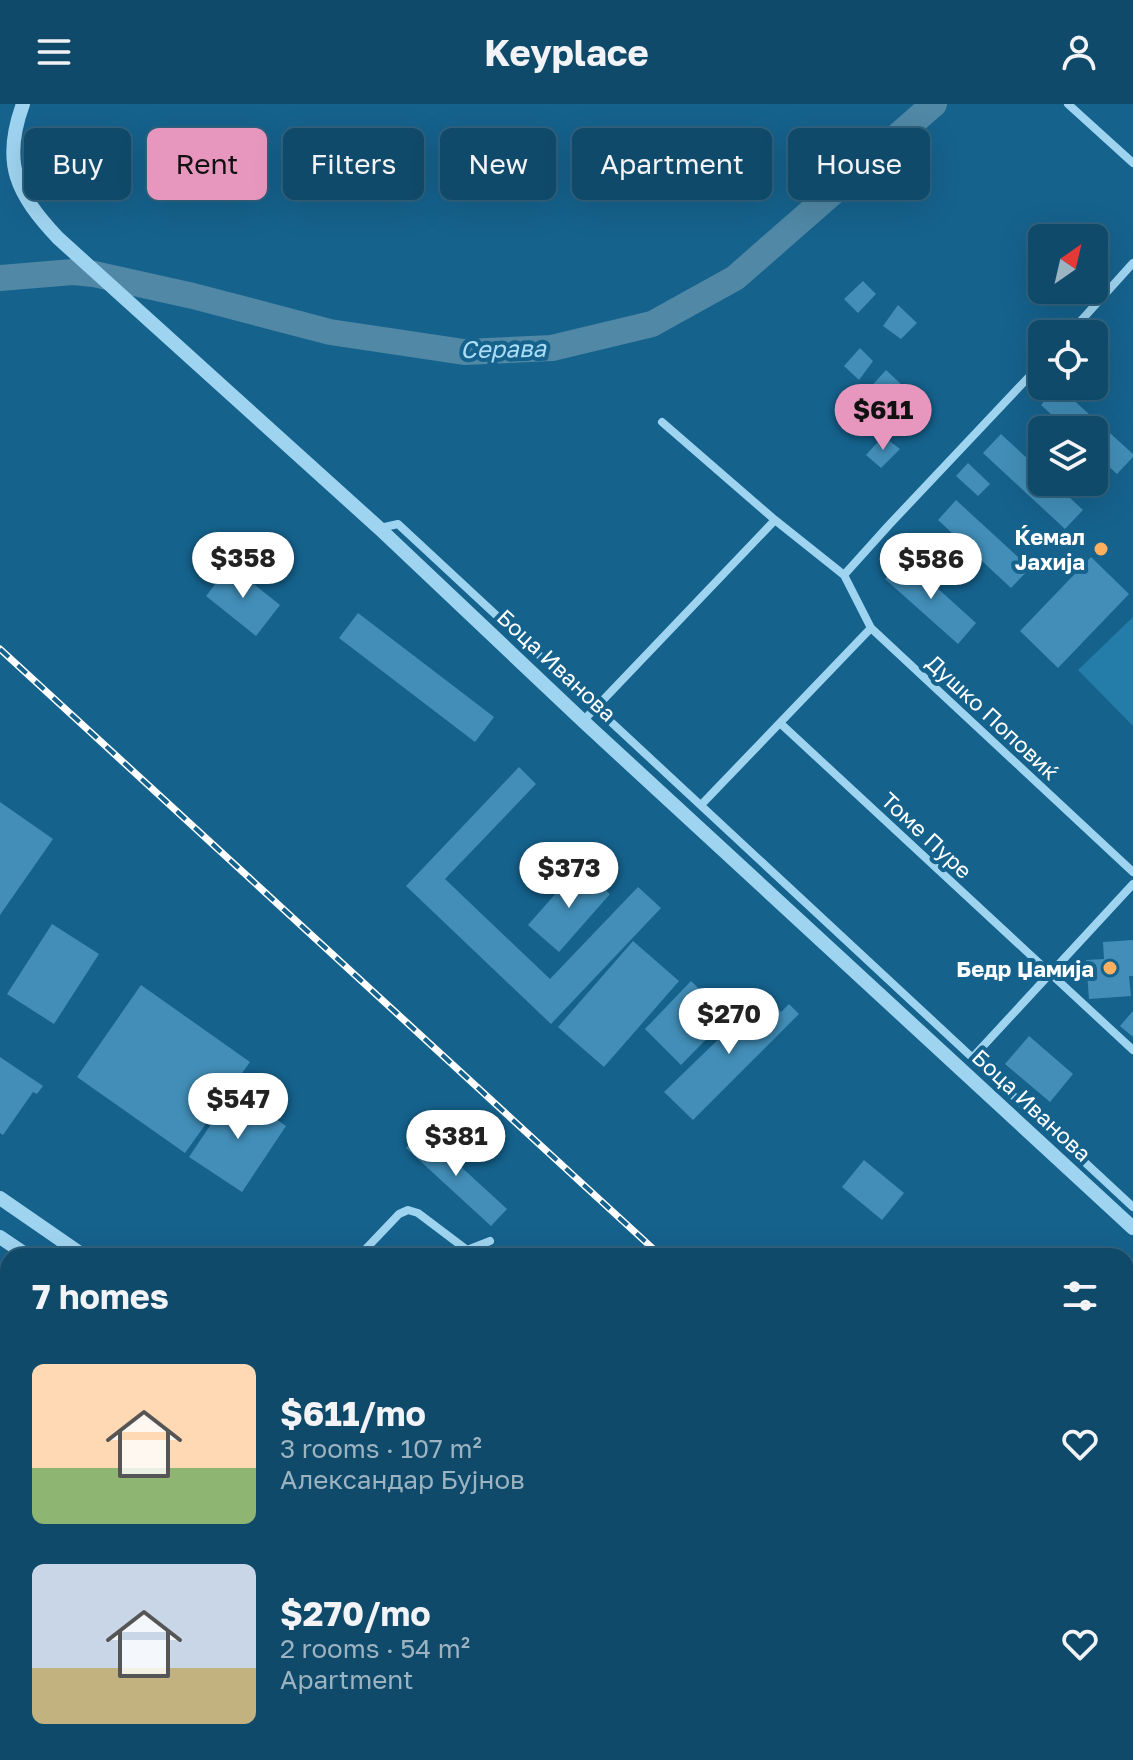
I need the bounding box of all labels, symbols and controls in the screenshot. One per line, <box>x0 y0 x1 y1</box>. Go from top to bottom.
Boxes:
icon: menu <box>32 30 76 74</box>
icon: person <box>1057 30 1101 74</box>
text: Keyplace <box>484 31 649 74</box>
chip: Buy <box>24 128 131 200</box>
chip: Rent <box>147 128 267 200</box>
chip: Filters <box>283 128 424 200</box>
chip: New <box>440 128 556 200</box>
chip: Apartment <box>572 128 772 200</box>
chip: House <box>788 128 930 200</box>
north arrow <box>1028 224 1108 304</box>
map controls <box>1028 224 1108 496</box>
button: locate <box>1028 320 1108 400</box>
water label: Серава <box>460 333 548 363</box>
pin: $611 <box>836 384 930 452</box>
text: $611 <box>853 394 913 425</box>
button: layers <box>1028 416 1108 496</box>
place label: Ќемал Јахија <box>1015 523 1085 575</box>
pin: $358 <box>196 532 290 600</box>
pin: $586 <box>884 533 978 601</box>
marker: Ќемал Јахија <box>1092 540 1110 558</box>
text: $358 <box>210 542 276 573</box>
text: $586 <box>898 543 964 574</box>
street label: Боца Иванова <box>492 603 622 727</box>
street label: Душко Поповиќ <box>921 649 1065 786</box>
street label: Томе Пуре <box>876 786 978 884</box>
pin: $373 <box>522 842 616 910</box>
text: $373 <box>537 852 601 883</box>
place label: Бедр Џамија <box>956 955 1094 982</box>
marker: Бедр Џамија <box>1101 959 1119 977</box>
pin: $270 <box>682 988 776 1056</box>
text: $270 <box>697 998 761 1029</box>
street label: Боца Иванова <box>967 1043 1097 1167</box>
pin: $547 <box>191 1073 285 1141</box>
text: $547 <box>206 1083 270 1114</box>
pin: $381 <box>409 1110 503 1178</box>
text: $381 <box>424 1120 488 1151</box>
icon: filters <box>1058 1274 1102 1318</box>
text: 7 homes <box>32 1276 169 1316</box>
text: $611/mo <box>280 1393 426 1433</box>
icon: home <box>96 1396 192 1492</box>
icon: heart <box>1058 1422 1102 1466</box>
text: 3 rooms · 107 m² <box>280 1433 482 1464</box>
text: Александар Бујнов <box>280 1464 525 1495</box>
text: $270/mo <box>280 1593 431 1633</box>
icon: home <box>96 1596 192 1692</box>
icon: heart <box>1058 1622 1102 1666</box>
text: 2 rooms · 54 m² <box>280 1633 470 1664</box>
text: Apartment <box>280 1664 413 1695</box>

